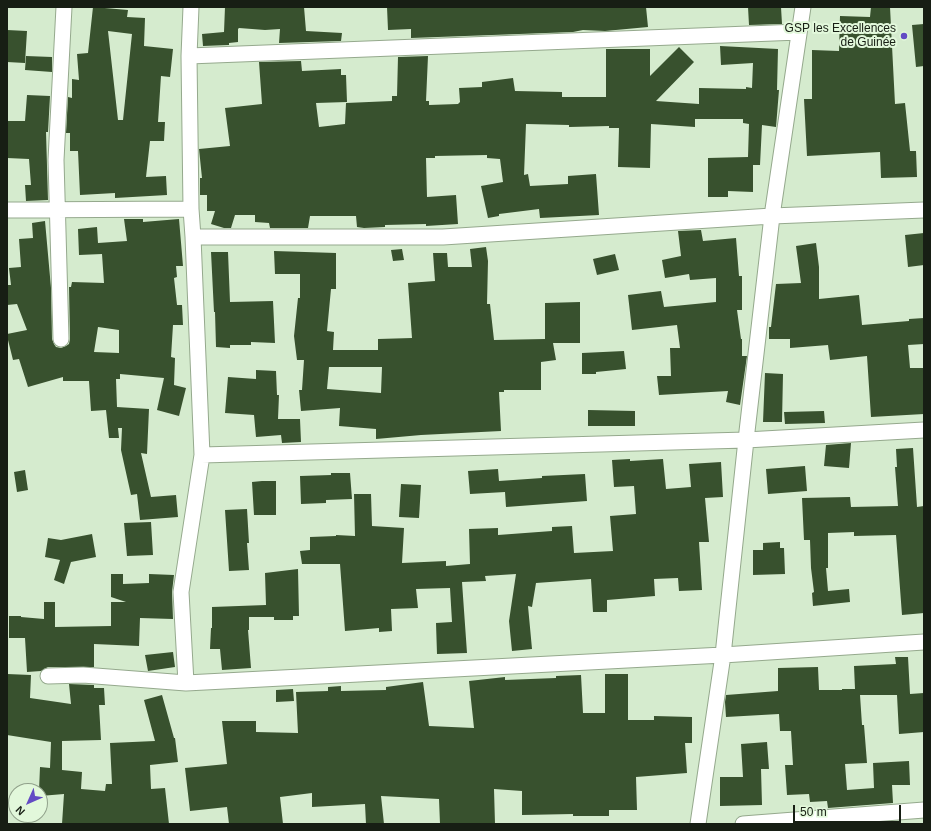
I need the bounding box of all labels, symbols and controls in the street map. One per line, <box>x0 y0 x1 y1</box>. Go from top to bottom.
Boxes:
place label: GSP les Excellences de Guinée <box>785 22 896 50</box>
marker: GSP les Excellences de Guinée <box>899 31 909 41</box>
north arrow <box>8 783 48 823</box>
scale bar <box>795 797 903 823</box>
text: N <box>13 804 27 818</box>
text: 50 m <box>800 805 827 819</box>

